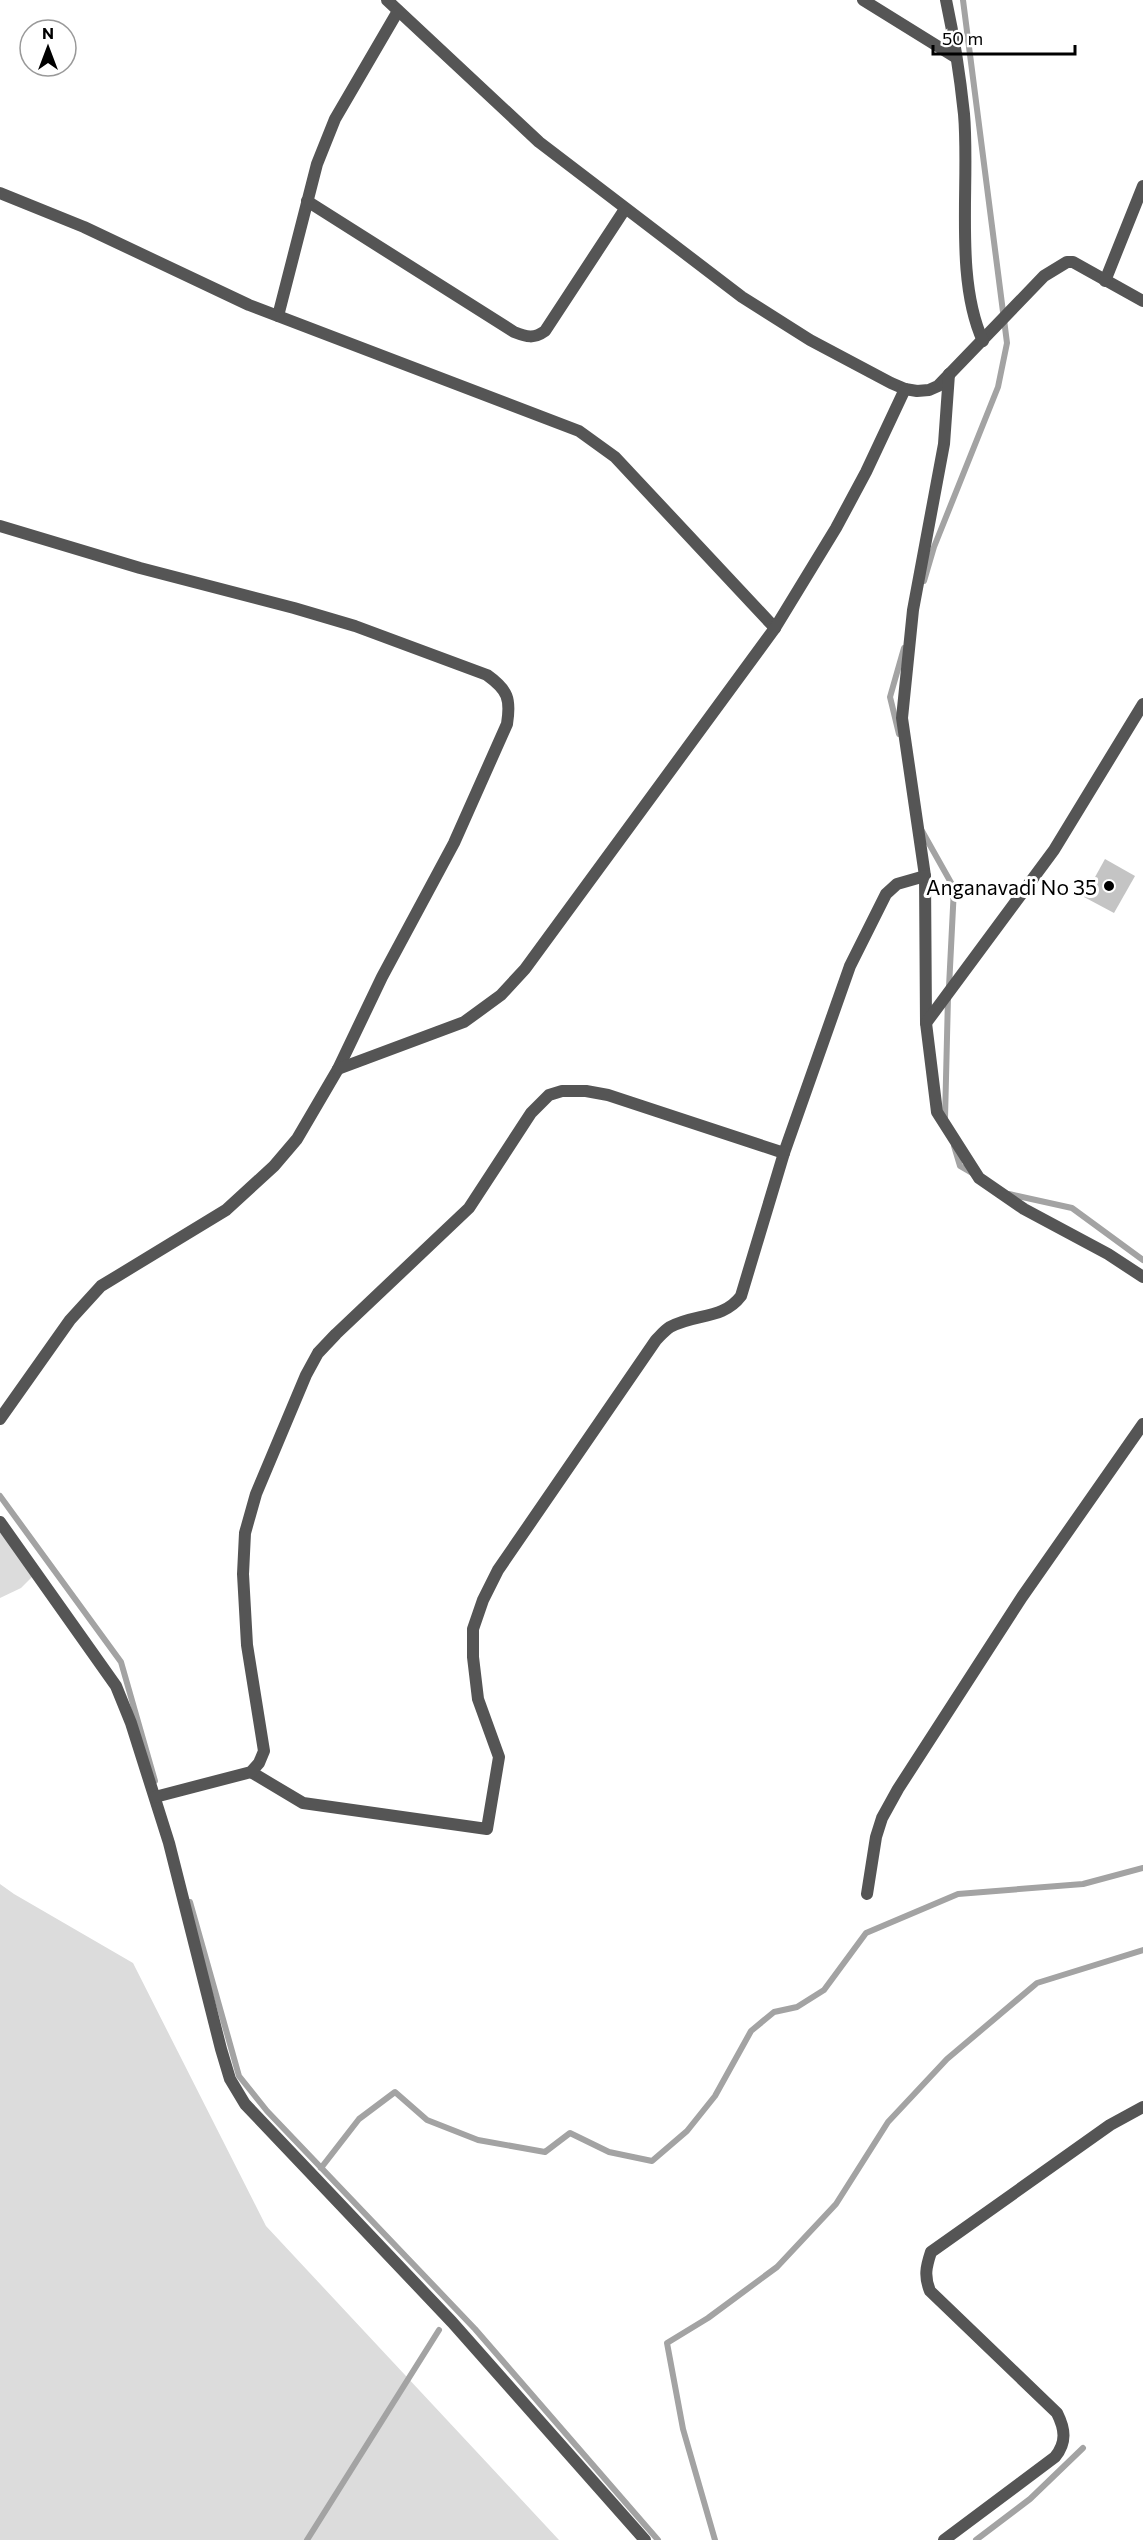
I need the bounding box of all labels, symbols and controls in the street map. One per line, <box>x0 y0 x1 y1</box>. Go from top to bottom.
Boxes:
north arrow <box>18 18 78 78</box>
scale bar <box>933 18 1076 56</box>
text: N <box>42 23 54 42</box>
text: 50 m <box>942 27 983 49</box>
place label: Anganavadi No 35 <box>926 874 1097 899</box>
marker: Anganavadi No 35 <box>1102 879 1116 893</box>

